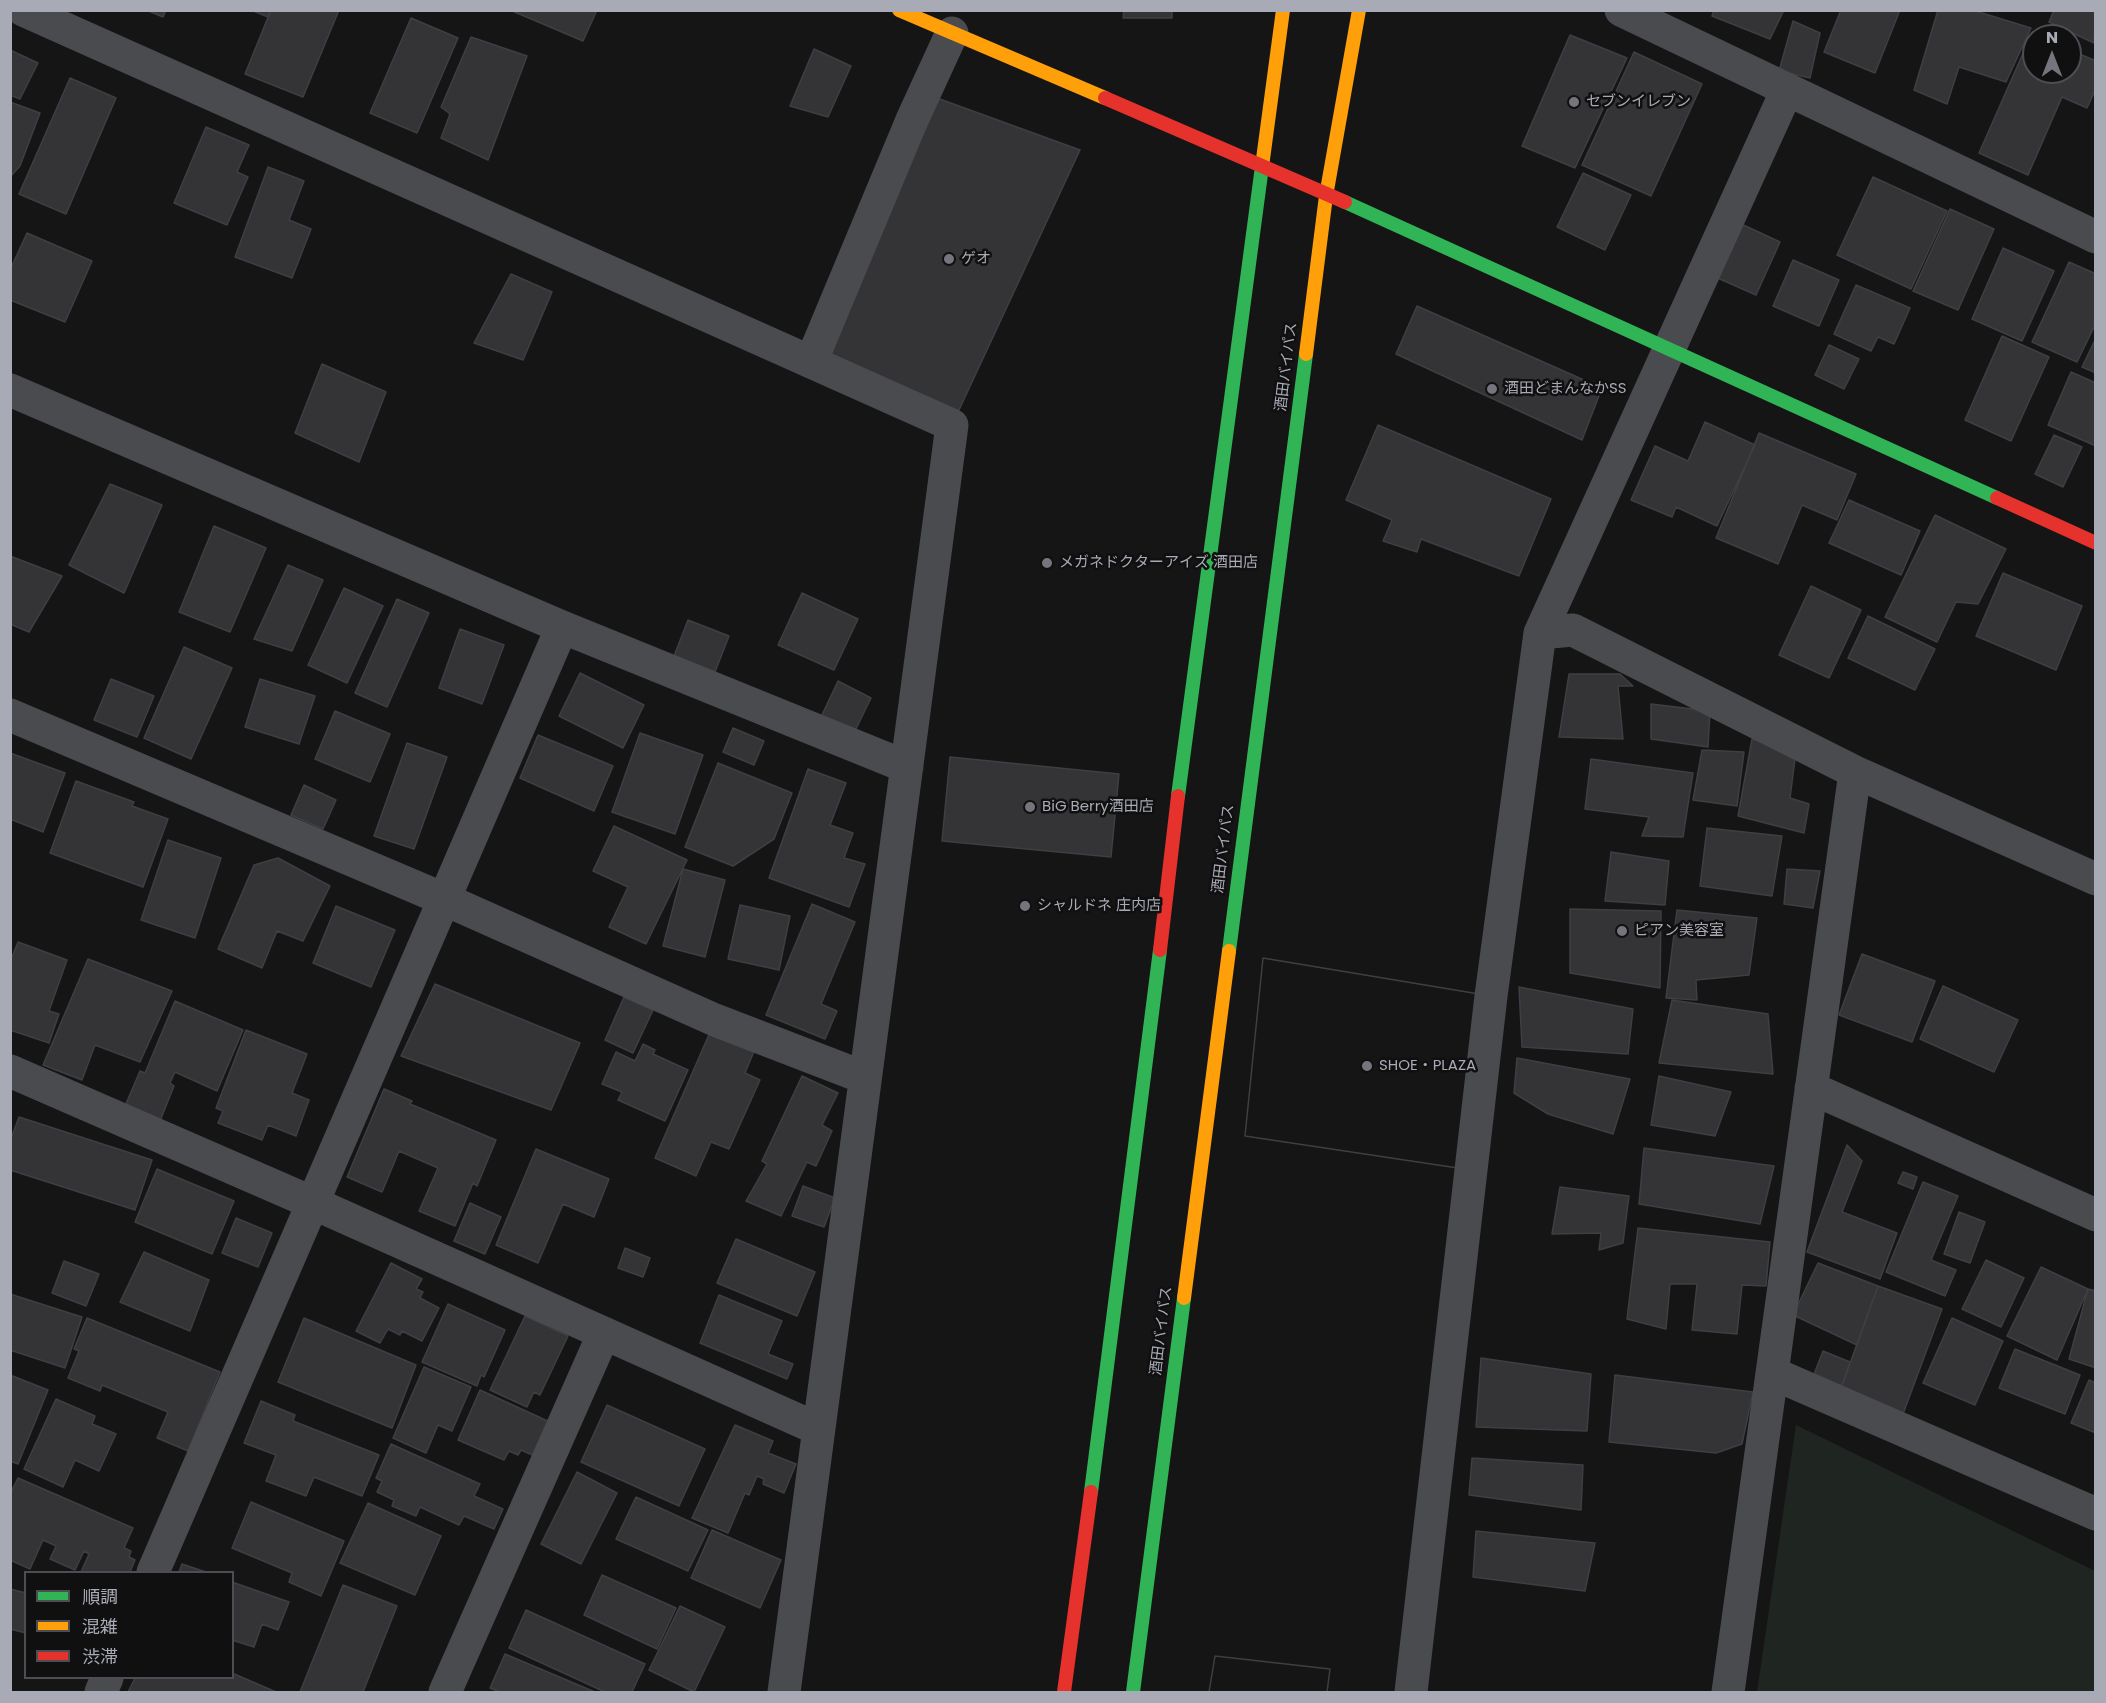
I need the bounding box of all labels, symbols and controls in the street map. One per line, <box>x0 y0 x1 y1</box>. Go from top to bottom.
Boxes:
north arrow <box>2022 24 2082 84</box>
text: N <box>2046 26 2058 49</box>
place label: セブンイレブン <box>1586 93 1691 111</box>
marker: セブンイレブン <box>1567 95 1581 109</box>
place label: ゲオ <box>961 250 991 268</box>
marker: ゲオ <box>942 252 956 266</box>
street label: 酒田バイパス <box>1273 321 1301 413</box>
place label: 酒田どまんなかSS <box>1504 380 1627 398</box>
marker: 酒田どまんなかSS <box>1485 382 1499 396</box>
place label: メガネドクターアイズ 酒田店 <box>1059 554 1258 572</box>
marker: メガネドクターアイズ 酒田店 <box>1040 556 1054 570</box>
place label: BiG Berry酒田店 <box>1042 798 1154 816</box>
marker: BiG Berry酒田店 <box>1023 800 1037 814</box>
street label: 酒田バイパス <box>1210 803 1238 895</box>
place label: シャルドネ 庄内店 <box>1037 897 1161 915</box>
marker: シャルドネ 庄内店 <box>1018 899 1032 913</box>
place label: ピアン美容室 <box>1634 922 1724 940</box>
marker: ピアン美容室 <box>1615 924 1629 938</box>
place label: SHOE・PLAZA <box>1379 1057 1476 1075</box>
marker: SHOE・PLAZA <box>1360 1059 1374 1073</box>
street label: 酒田バイパス <box>1148 1285 1176 1377</box>
legend <box>24 1571 234 1679</box>
text: 順調 <box>82 1584 118 1609</box>
text: 混雑 <box>82 1614 118 1639</box>
text: 渋滞 <box>82 1644 118 1669</box>

